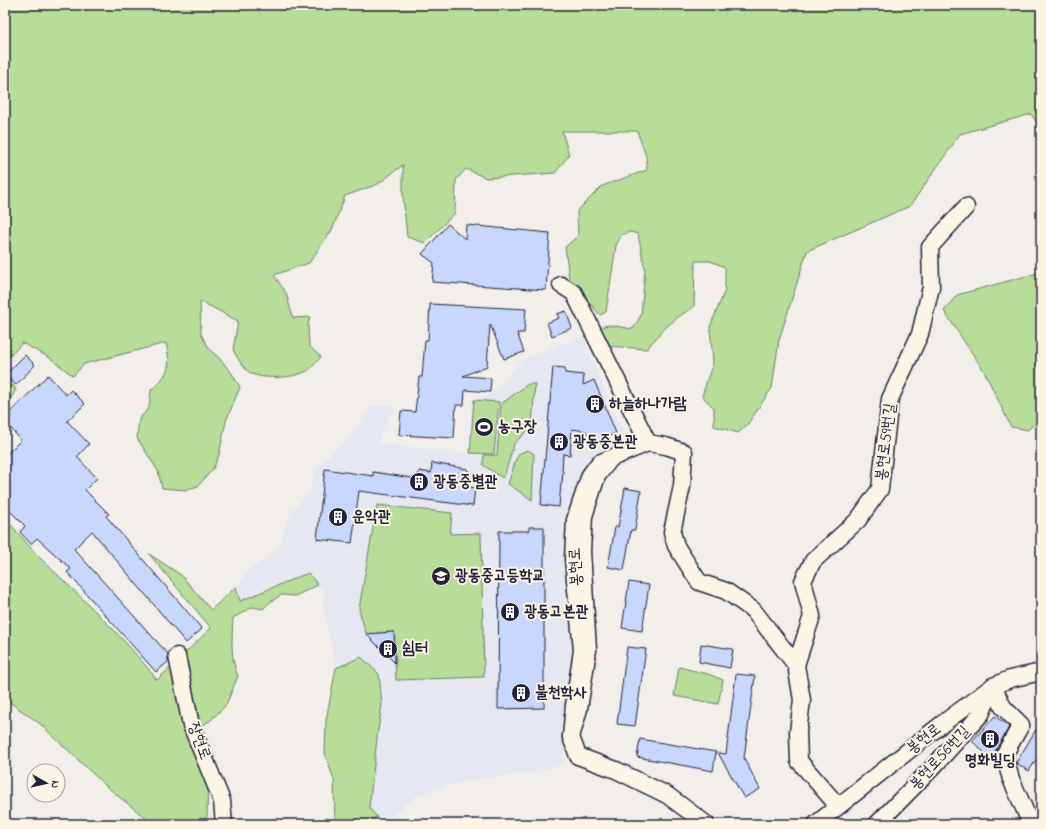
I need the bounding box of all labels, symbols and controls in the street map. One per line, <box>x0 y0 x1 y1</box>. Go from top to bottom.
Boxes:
place label: 하늘하나가람 <box>608 392 686 416</box>
building icon: 하늘하나가람 <box>584 393 606 415</box>
street label: 봉현로59번길 <box>869 402 903 482</box>
place label: 농구장 <box>498 415 537 439</box>
sports icon: 농구장 <box>473 416 495 438</box>
place label: 광동중본관 <box>573 430 638 454</box>
building icon: 광동중본관 <box>548 431 570 453</box>
place label: 광동중별관 <box>433 470 498 494</box>
building icon: 광동중별관 <box>408 471 430 493</box>
place label: 운악관 <box>352 505 391 529</box>
building icon: 운악관 <box>327 506 349 528</box>
street label: 봉현로 <box>563 547 589 587</box>
place label: 광동중고등학교 <box>455 564 545 588</box>
school or university icon: 광동중고등학교 <box>430 565 452 587</box>
place label: 광동고본관 <box>524 600 589 624</box>
building icon: 광동고본관 <box>499 601 521 623</box>
place label: 쉼터 <box>402 637 428 661</box>
building icon: 쉼터 <box>377 638 399 660</box>
place label: 불천학사 <box>535 681 587 705</box>
building icon: 불천학사 <box>510 682 532 704</box>
street label: 봉현로 <box>901 718 947 760</box>
street label: 장현로 <box>181 719 217 763</box>
street label: 봉현로56번길 <box>904 720 976 796</box>
building icon: 명화빌딩 <box>979 728 1001 750</box>
place label: 명화빌딩 <box>964 749 1016 773</box>
north arrow <box>26 763 66 803</box>
text: N <box>46 779 63 789</box>

